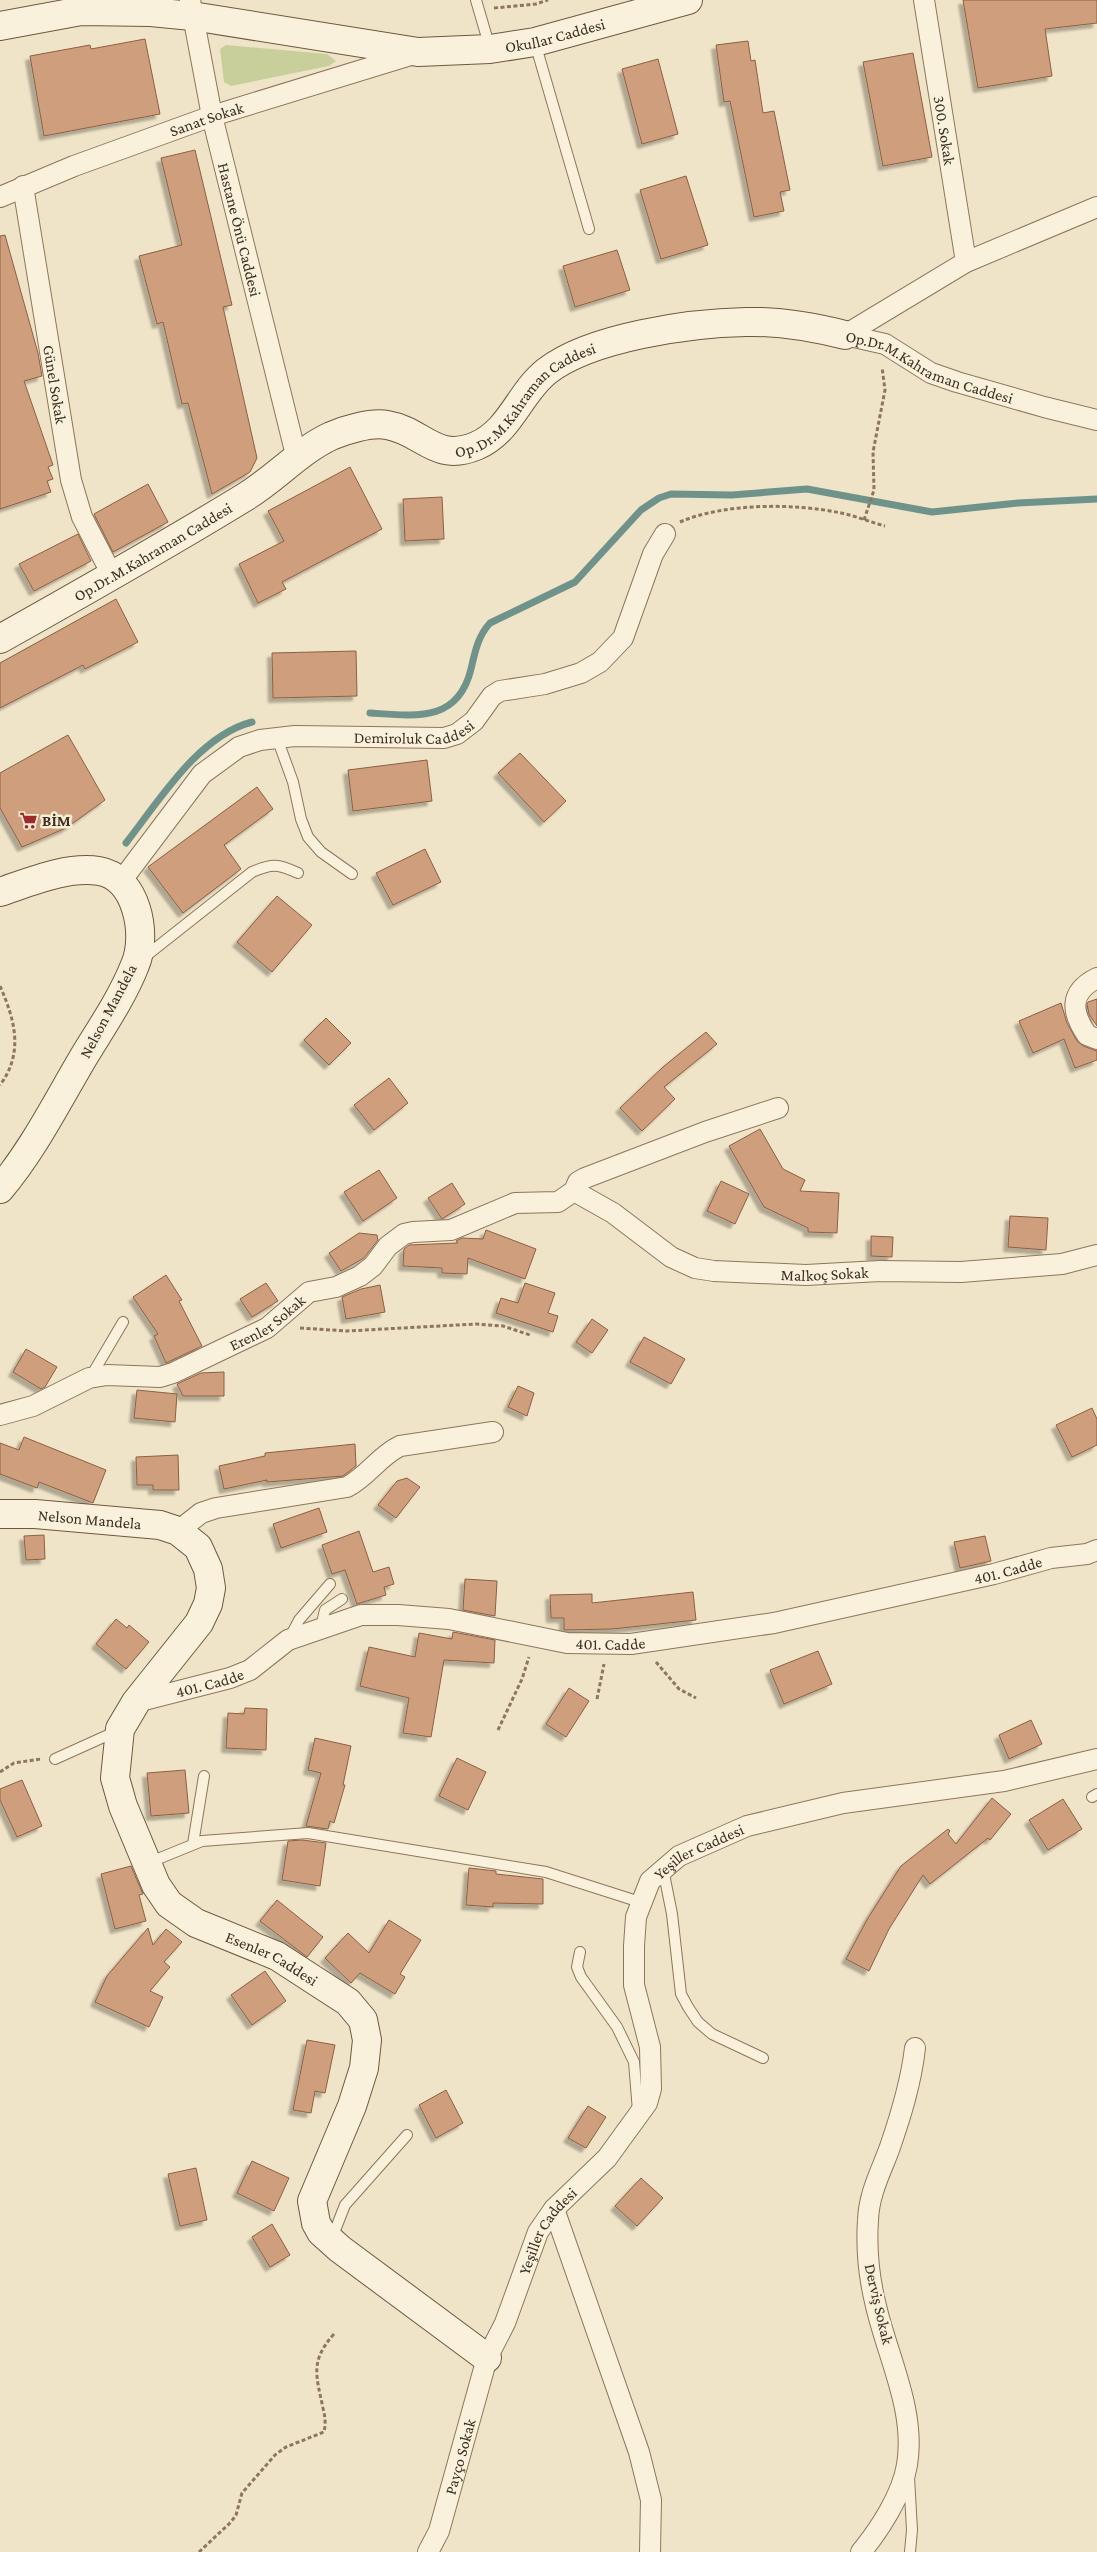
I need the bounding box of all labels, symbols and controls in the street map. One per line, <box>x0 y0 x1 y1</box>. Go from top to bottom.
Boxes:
street label: Okullar Caddesi <box>504 15 607 55</box>
street label: 300. Sokak <box>931 94 959 167</box>
street label: Sanat Sokak <box>167 98 246 139</box>
street label: Hastane Önü Caddesi <box>215 161 265 298</box>
street label: Op.Dr.M.Kahraman Caddesi <box>844 327 1015 406</box>
street label: Op.Dr.M.Kahraman Caddesi <box>454 339 598 460</box>
street label: Günel Sokak <box>41 344 70 425</box>
street label: Op.Dr.M.Kahraman Caddesi <box>71 499 235 604</box>
street label: Demiroluk Caddesi <box>354 716 477 747</box>
supermarket icon: BİM <box>18 810 38 830</box>
place label: BİM <box>42 812 71 829</box>
street label: Nelson Mandela <box>76 961 140 1061</box>
street label: Malkoç Sokak <box>780 1263 869 1284</box>
street label: Erenler Sokak <box>227 1291 308 1353</box>
street label: Nelson Mandela <box>37 1506 143 1532</box>
street label: 401. Cadde <box>972 1552 1044 1587</box>
street label: 401. Cadde <box>575 1634 646 1653</box>
street label: 401. Cadde <box>174 1665 246 1700</box>
street label: Yeşiller Caddesi <box>650 1820 746 1882</box>
street label: Esenler Caddesi <box>223 1928 321 1989</box>
street label: Yeşiller Caddesi <box>515 2184 580 2277</box>
street label: Derviş Sokak <box>860 2262 897 2347</box>
street label: Payço Sokak <box>441 2416 478 2496</box>

